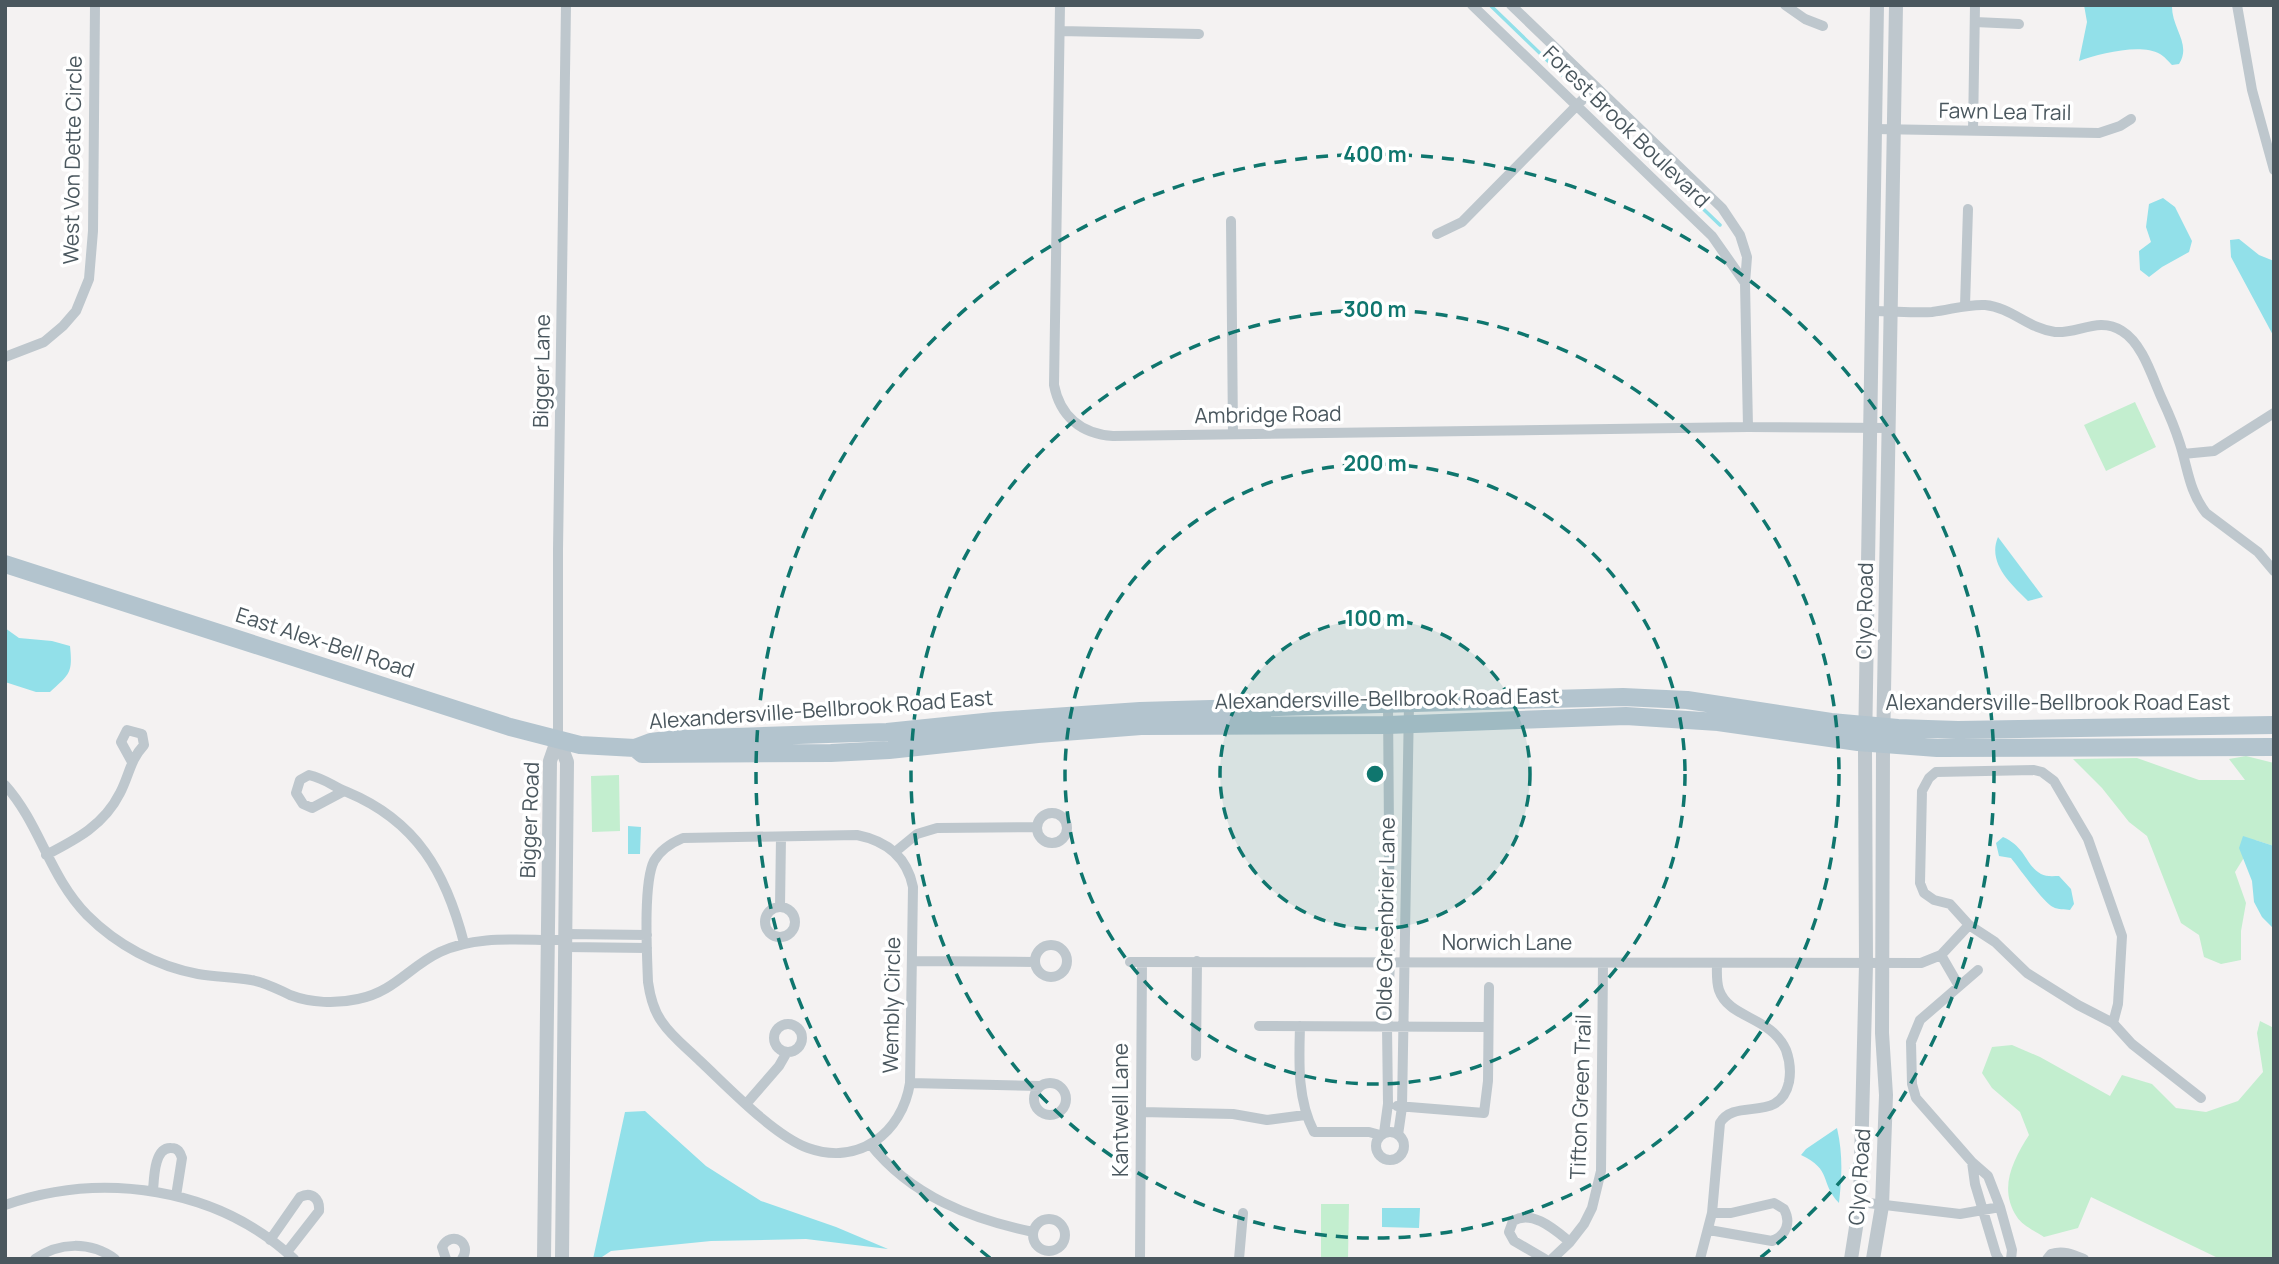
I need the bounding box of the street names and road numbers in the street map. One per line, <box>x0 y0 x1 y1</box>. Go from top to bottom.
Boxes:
street label: Forest Brook Boulevard <box>1537 39 1716 213</box>
street label: West Von Dette Circle <box>56 55 88 265</box>
street label: Fawn Lea Trail <box>1938 96 2072 126</box>
street label: Bigger Lane <box>526 314 556 428</box>
street label: Ambridge Road <box>1194 399 1342 429</box>
street label: Clyo Road <box>1849 562 1879 660</box>
street label: East Alex-Bell Road <box>232 600 418 684</box>
street label: Alexandersville-Bellbrook Road East <box>1214 681 1560 715</box>
street label: Alexandersville-Bellbrook Road East <box>648 683 994 735</box>
street label: Alexandersville-Bellbrook Road East <box>1886 688 2230 716</box>
street label: Bigger Road <box>513 761 545 879</box>
street label: Olde Greenbrier Lane <box>1369 817 1401 1021</box>
street label: Norwich Lane <box>1442 928 1572 956</box>
street label: Wembly Circle <box>876 936 906 1073</box>
street label: Tifton Green Trail <box>1563 1014 1597 1180</box>
street label: Kantwell Lane <box>1106 1043 1134 1177</box>
street label: Clyo Road <box>1842 1128 1876 1226</box>

